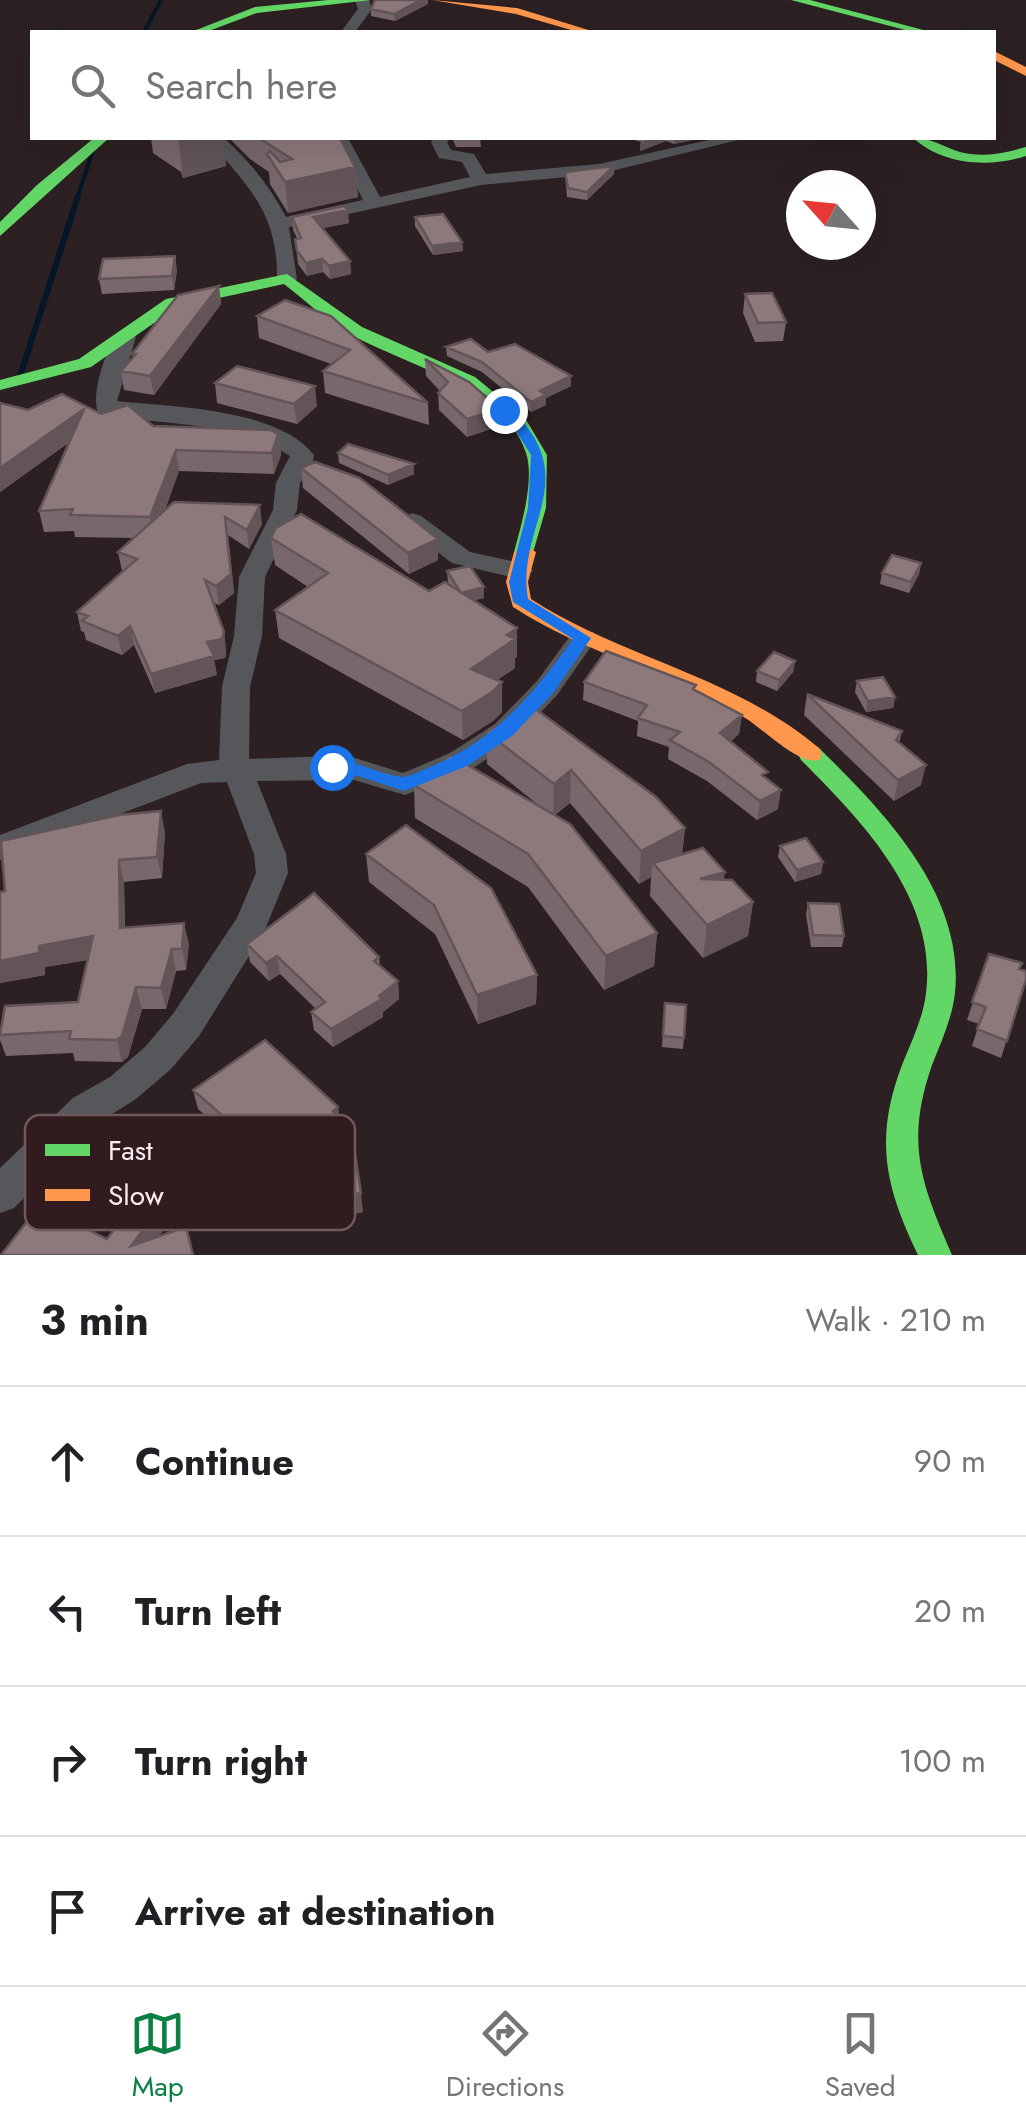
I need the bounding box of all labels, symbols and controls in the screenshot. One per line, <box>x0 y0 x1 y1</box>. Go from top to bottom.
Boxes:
search box <box>30 30 996 140</box>
icon: search <box>65 58 120 113</box>
text: Search here <box>145 58 337 113</box>
north arrow <box>786 170 876 260</box>
route end <box>482 388 528 434</box>
route start <box>310 745 356 791</box>
legend <box>25 1115 355 1230</box>
text: Fast <box>108 1130 153 1171</box>
text: Slow <box>108 1175 164 1216</box>
text: 3 min <box>40 1290 149 1351</box>
text: Walk · 210 m <box>806 1297 986 1343</box>
icon: ahead <box>40 1434 95 1489</box>
text: Continue <box>135 1434 294 1489</box>
text: 90 m <box>914 1438 986 1484</box>
icon: left <box>40 1584 95 1639</box>
text: Turn left <box>135 1584 281 1639</box>
text: 20 m <box>914 1588 986 1634</box>
icon: right <box>40 1734 95 1789</box>
text: Turn right <box>135 1734 307 1789</box>
text: 100 m <box>899 1738 986 1784</box>
icon: arrive <box>40 1884 95 1939</box>
text: Arrive at destination <box>135 1884 496 1939</box>
tab: Map <box>130 2006 185 2107</box>
tab: Directions <box>446 2006 564 2107</box>
tab: Saved <box>825 2006 896 2107</box>

